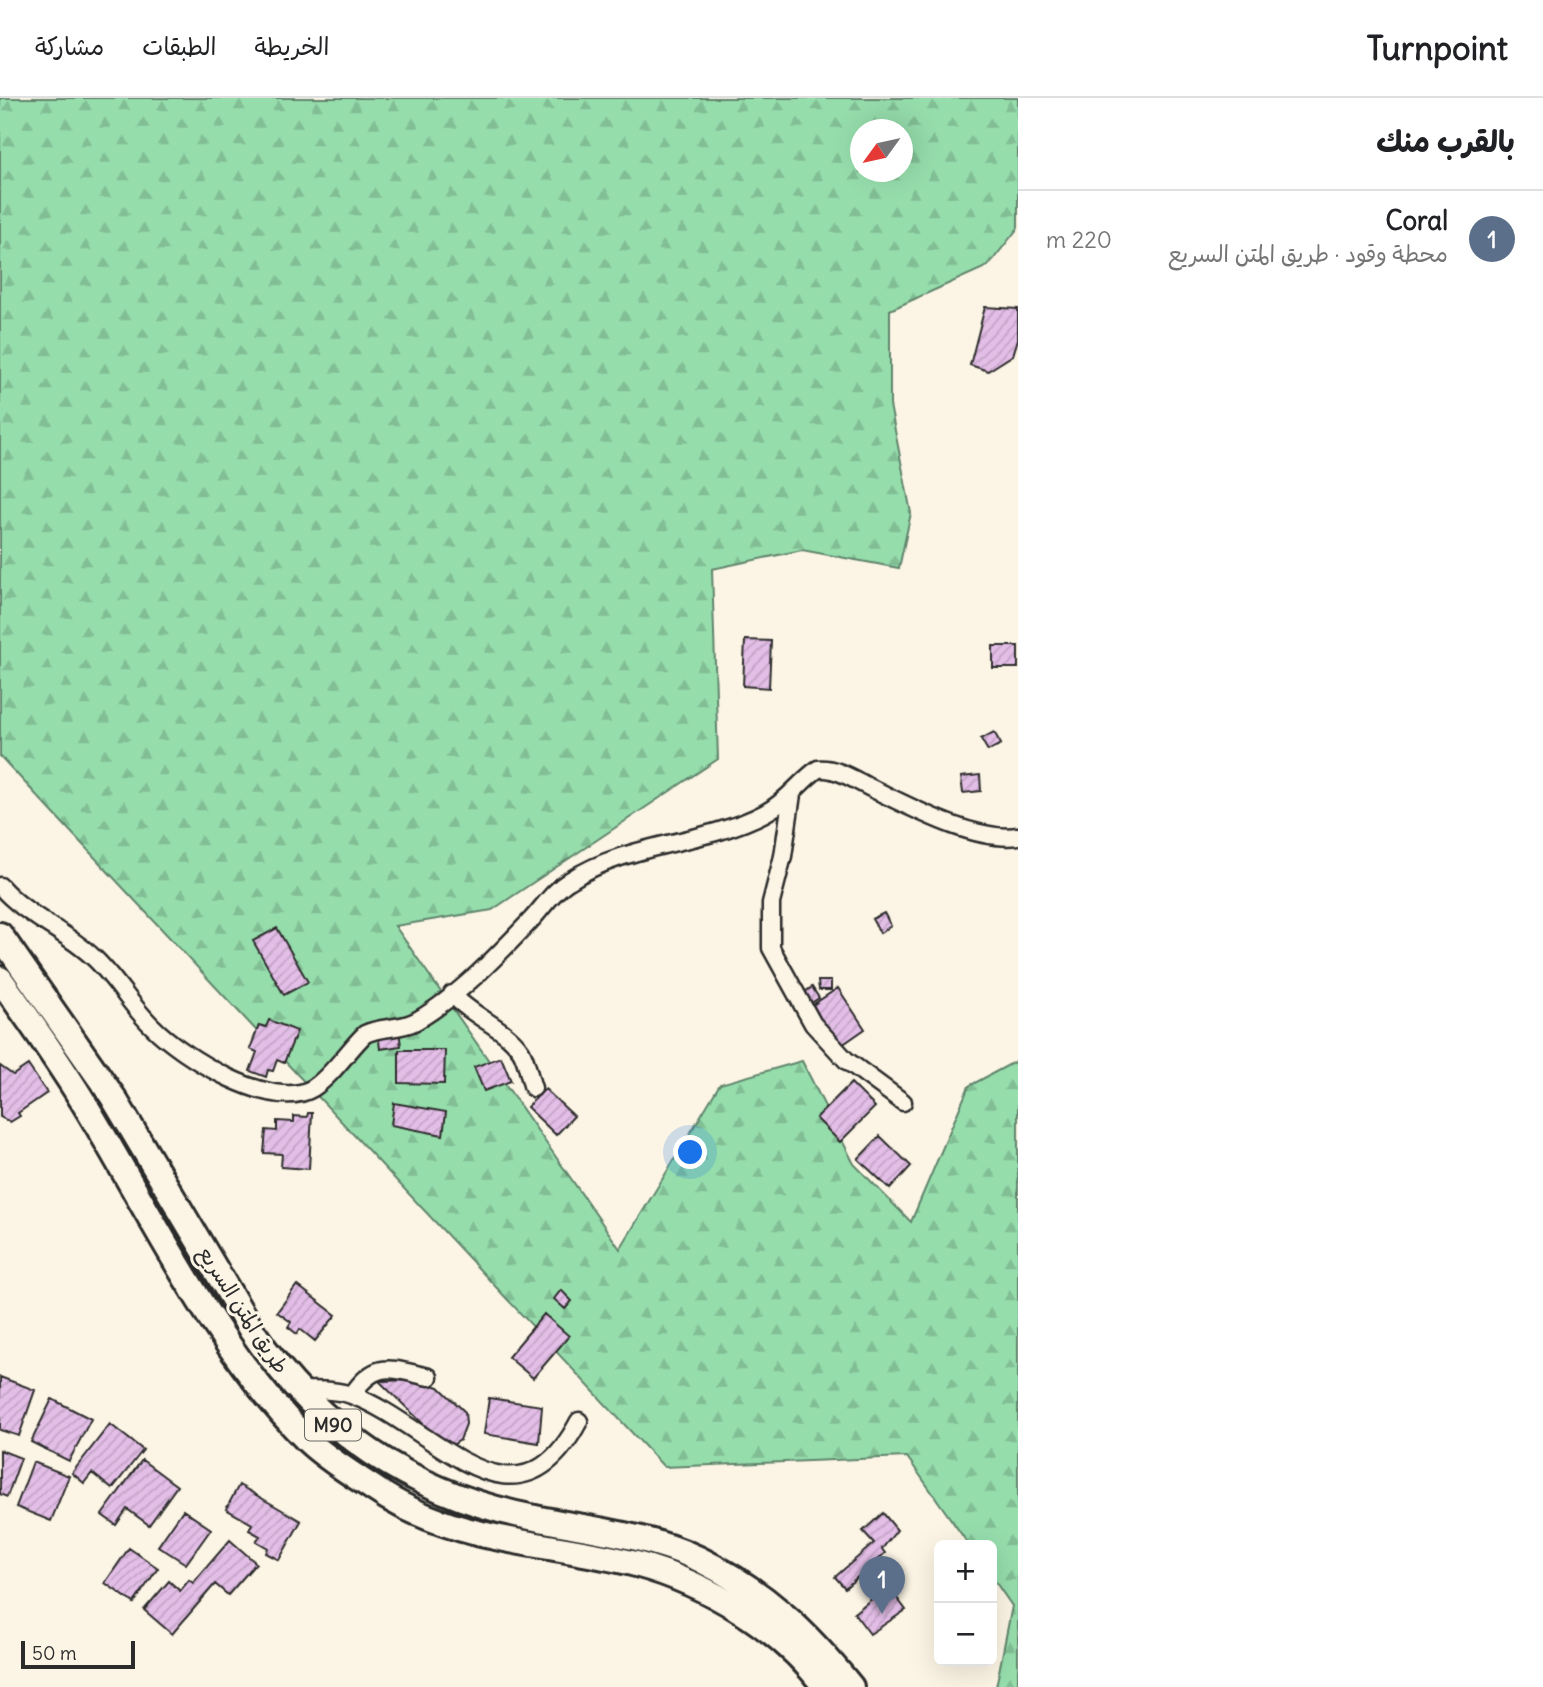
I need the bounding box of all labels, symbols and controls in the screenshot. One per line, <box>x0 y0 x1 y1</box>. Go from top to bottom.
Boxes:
text: Turnpoint <box>1367 27 1508 69</box>
text: مشاركة <box>35 31 104 61</box>
text: الطبقات <box>142 31 217 61</box>
text: الخريطة <box>255 31 329 61</box>
north arrow <box>850 119 913 182</box>
text: بالقرب منك <box>1376 122 1515 160</box>
text: Coral <box>1386 204 1448 237</box>
text: 220 m <box>1046 225 1112 254</box>
text: 1 <box>1487 225 1497 254</box>
text: محطة وقود · طريق المتن السريع <box>1168 239 1448 268</box>
your location <box>673 1135 707 1169</box>
street label: طريق المتن السريع <box>190 1241 295 1380</box>
road number: M90 <box>305 1410 361 1441</box>
map controls <box>934 1540 997 1666</box>
button: + <box>934 1540 997 1603</box>
pin: 1 <box>859 1556 905 1614</box>
button: − <box>934 1603 997 1666</box>
scale bar <box>21 1638 135 1670</box>
text: 50 m <box>32 1641 77 1665</box>

